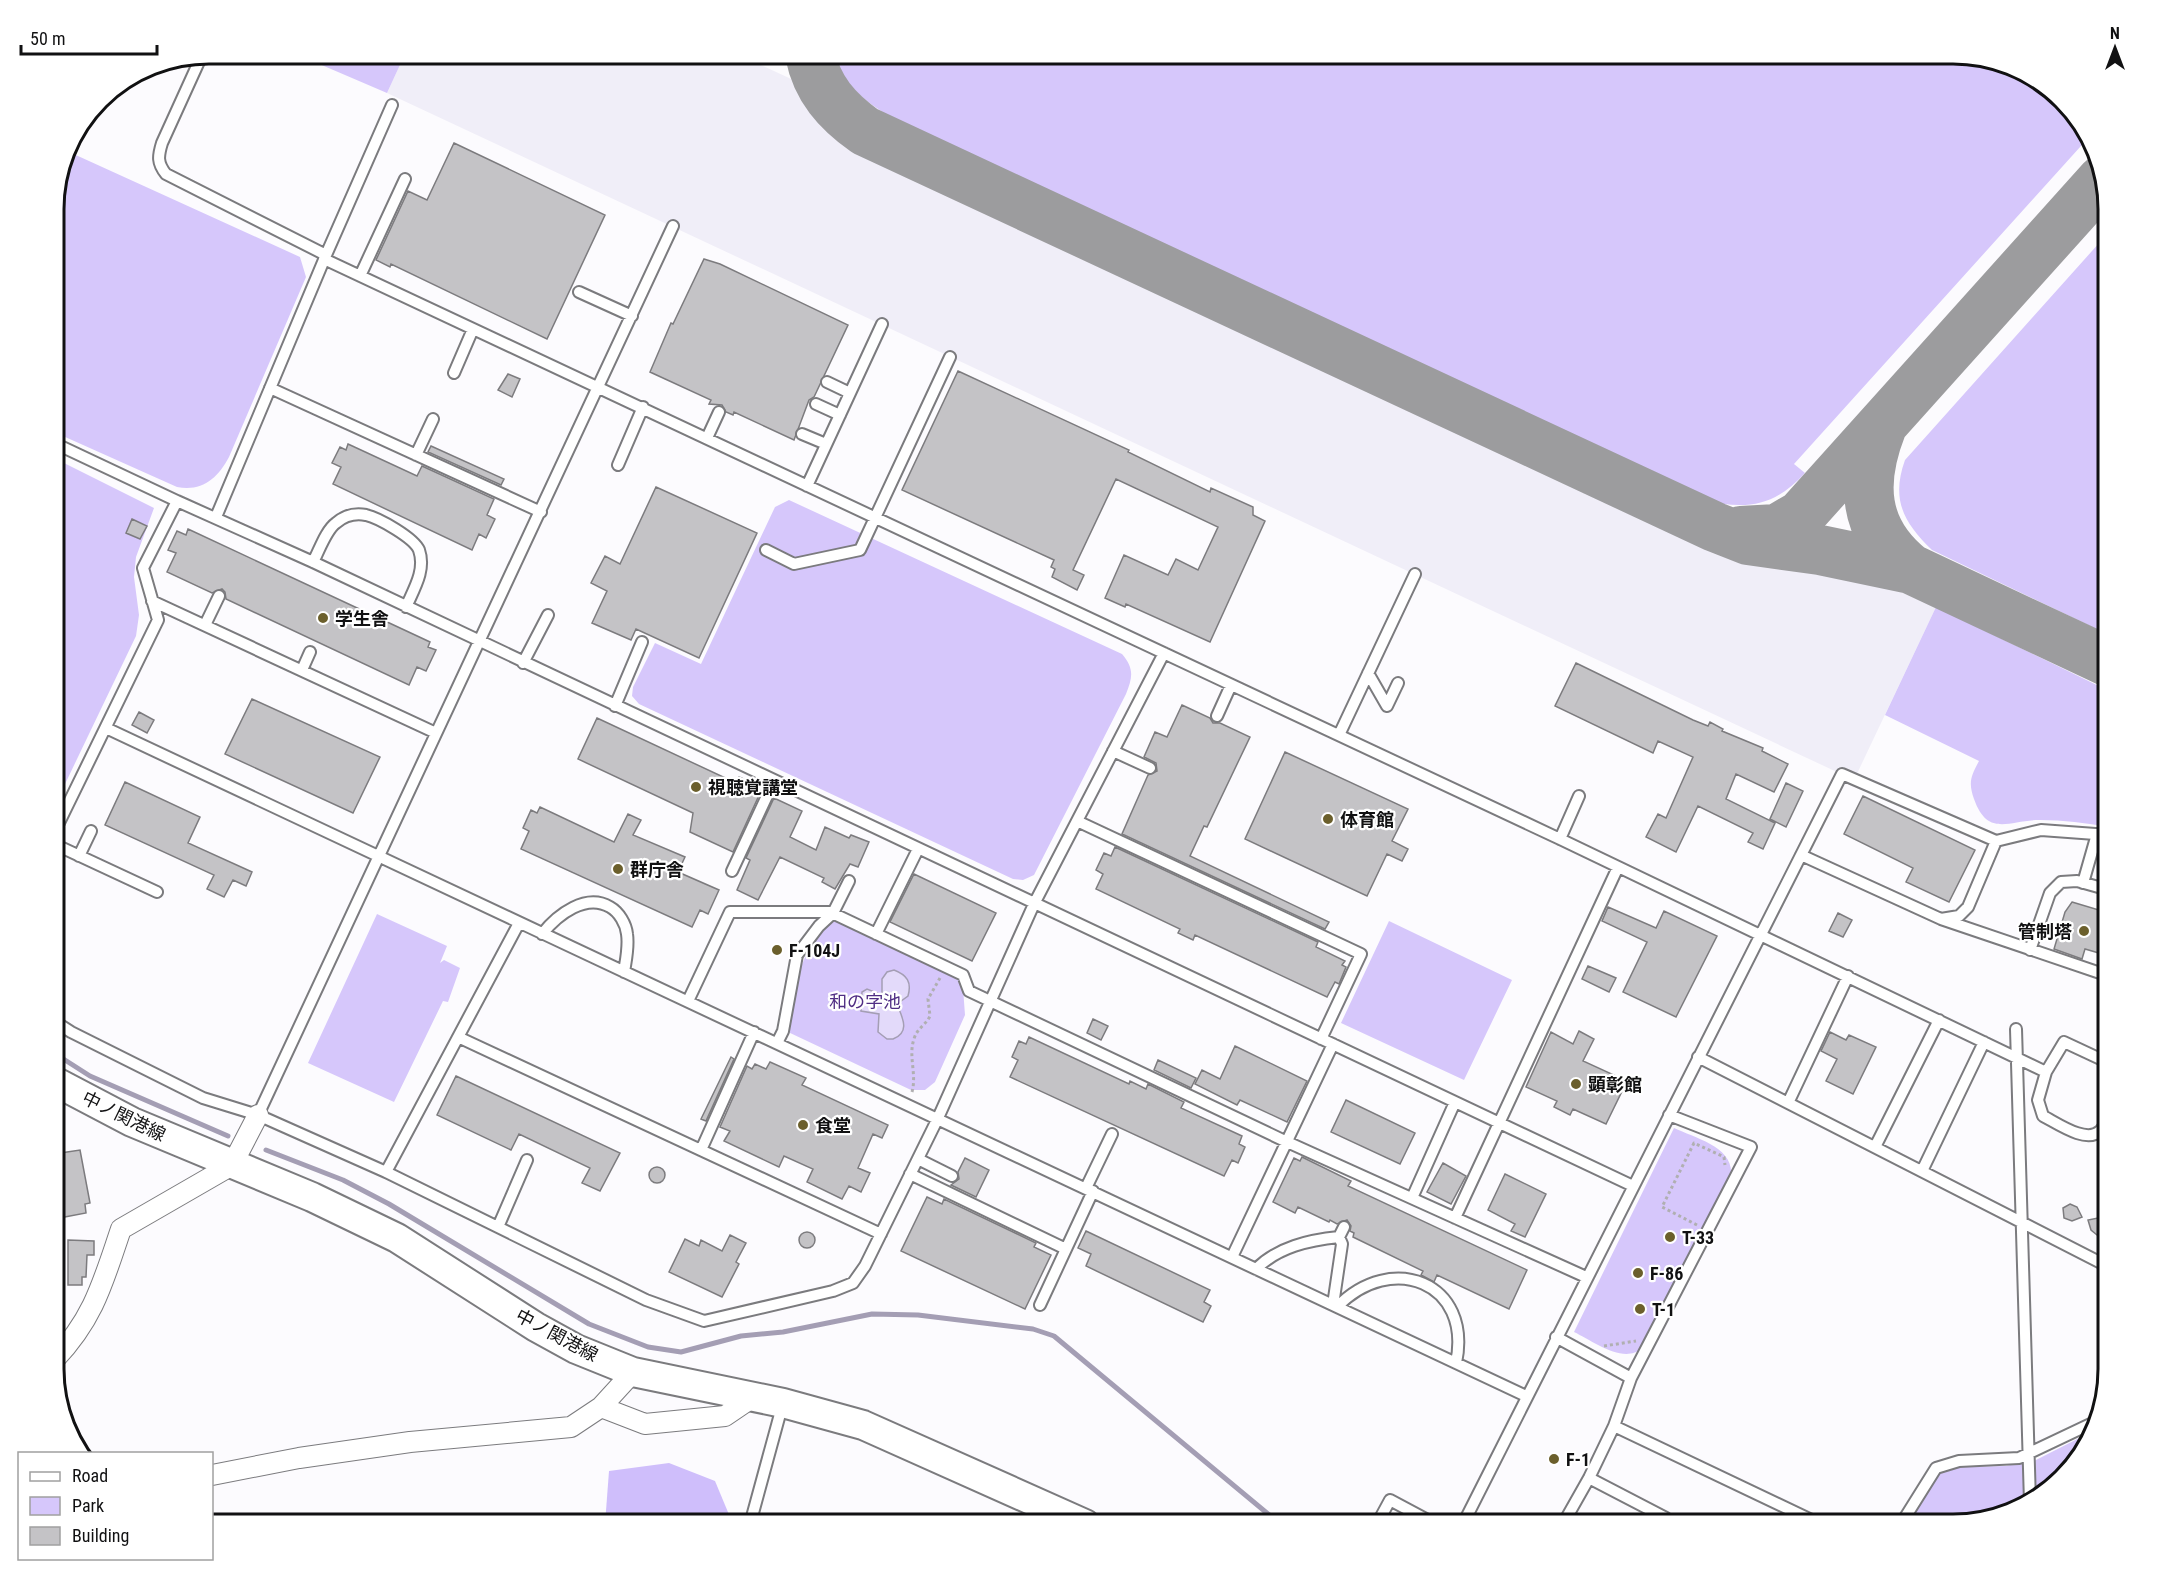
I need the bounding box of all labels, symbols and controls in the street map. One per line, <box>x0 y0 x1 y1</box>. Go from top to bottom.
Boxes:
scale bar <box>21 18 158 56</box>
north arrow <box>2085 18 2145 78</box>
text: N <box>2110 24 2120 43</box>
text: 50 m <box>30 28 65 49</box>
place label: 学生舎 <box>335 608 389 629</box>
marker: 学生舎 <box>316 611 330 625</box>
place label: 視聴覚講堂 <box>708 777 798 798</box>
marker: 視聴覚講堂 <box>689 780 703 794</box>
place label: 体育館 <box>1340 809 1394 830</box>
marker: 体育館 <box>1321 812 1335 826</box>
place label: 群庁舎 <box>630 859 684 880</box>
marker: 群庁舎 <box>611 862 625 876</box>
place label: 管制塔 <box>2018 921 2072 942</box>
marker: 管制塔 <box>2077 924 2091 938</box>
place label: F-104J <box>789 940 840 961</box>
marker: F-104J <box>770 943 784 957</box>
park label: 和の字池 <box>829 991 901 1012</box>
place label: 顕彰館 <box>1588 1074 1642 1095</box>
marker: 顕彰館 <box>1569 1077 1583 1091</box>
street label: 中ノ関港線 <box>79 1087 169 1145</box>
place label: 食堂 <box>815 1115 851 1136</box>
marker: 食堂 <box>796 1118 810 1132</box>
place label: T-33 <box>1682 1227 1714 1248</box>
marker: T-33 <box>1663 1230 1677 1244</box>
place label: F-86 <box>1650 1263 1683 1284</box>
marker: F-86 <box>1631 1266 1645 1280</box>
place label: T-1 <box>1652 1299 1675 1320</box>
marker: T-1 <box>1633 1302 1647 1316</box>
street label: 中ノ関港線 <box>512 1305 602 1365</box>
place label: F-1 <box>1566 1449 1590 1470</box>
legend <box>18 1452 213 1560</box>
marker: F-1 <box>1547 1452 1561 1466</box>
text: Road <box>72 1465 108 1486</box>
text: Park <box>72 1495 104 1516</box>
text: Building <box>72 1525 129 1546</box>

